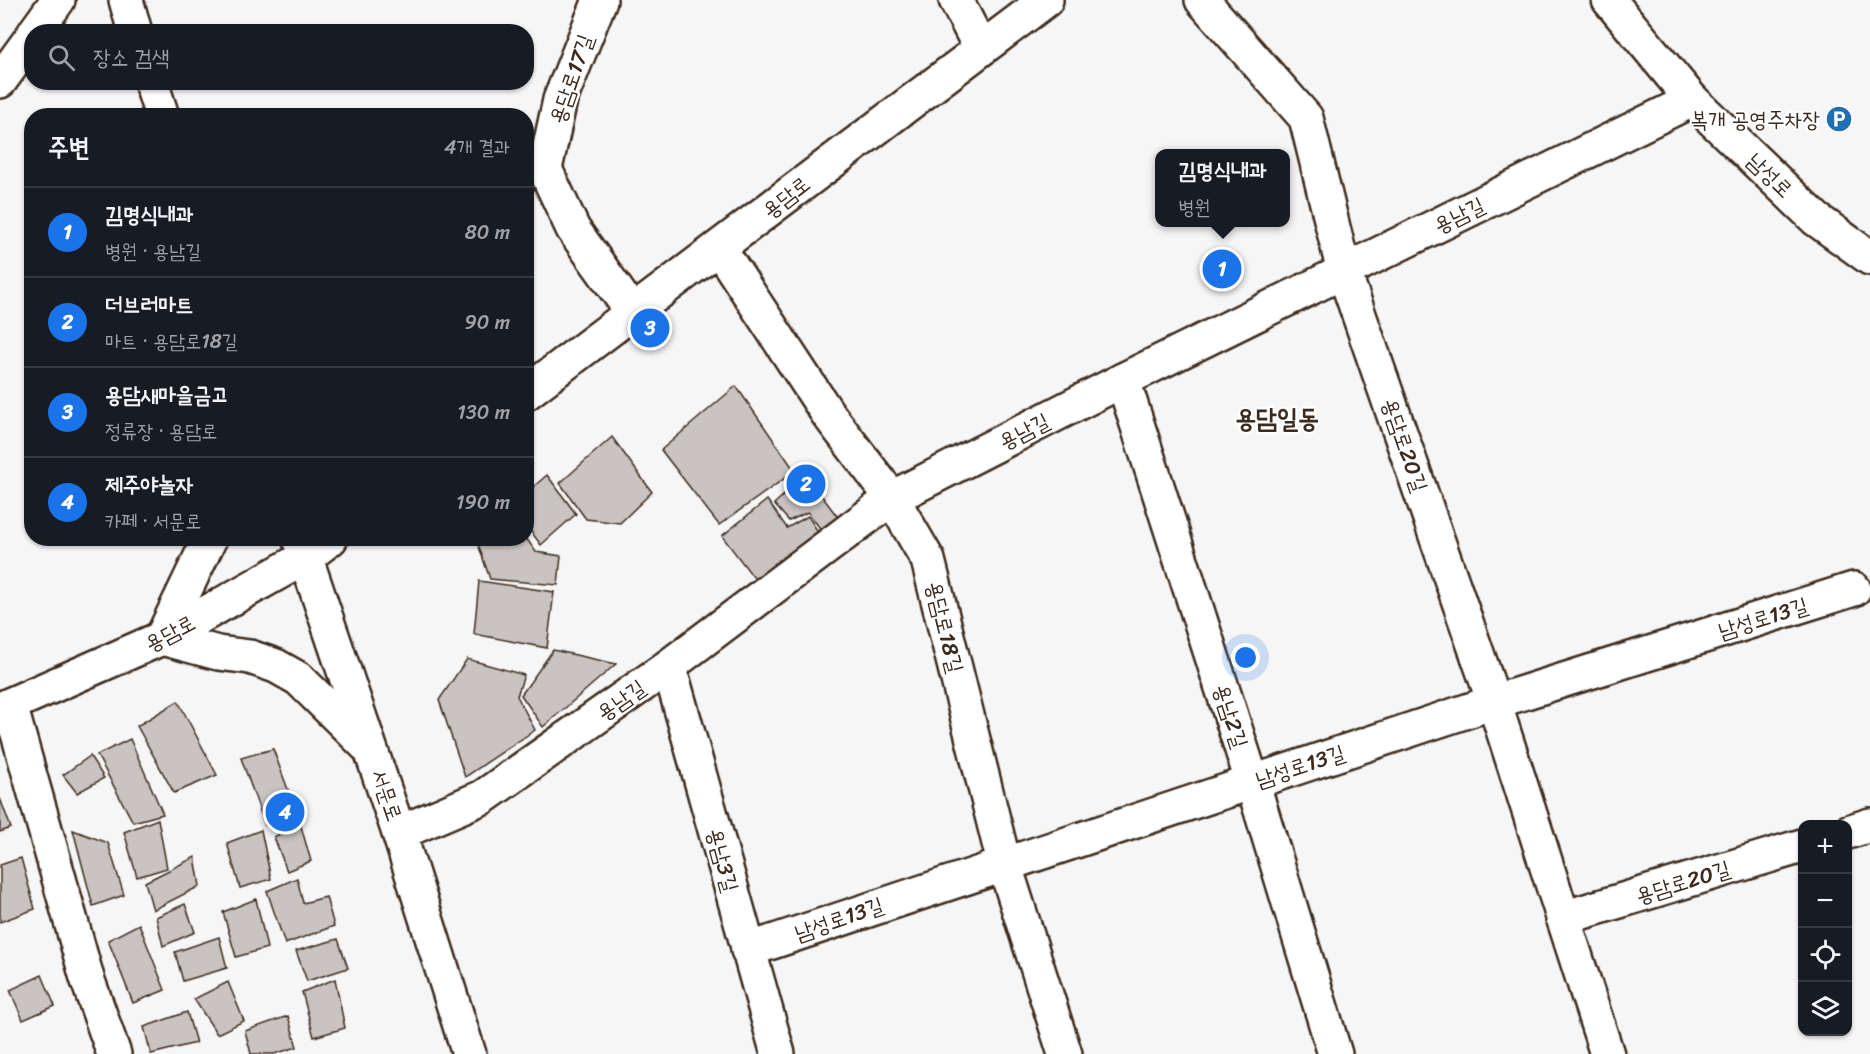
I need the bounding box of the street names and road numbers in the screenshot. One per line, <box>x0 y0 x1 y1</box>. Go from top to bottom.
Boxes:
street label: 용담로17길 <box>537 29 605 129</box>
street label: 남성로 <box>1737 143 1803 207</box>
street label: 용담로 <box>753 165 819 229</box>
street label: 용남길 <box>1427 186 1492 244</box>
street label: 용담로20길 <box>1371 393 1439 498</box>
street label: 용남길 <box>991 401 1057 460</box>
street label: 용담로18길 <box>915 577 975 677</box>
street label: 남성로13길 <box>1713 586 1813 650</box>
street label: 용담로 <box>137 603 203 663</box>
street label: 용남길 <box>588 669 654 731</box>
street label: 용남2길 <box>1202 679 1260 754</box>
street label: 남성로13길 <box>1250 733 1350 799</box>
street label: 서문로 <box>360 764 414 826</box>
street label: 용남3길 <box>696 823 750 897</box>
street label: 용담로20길 <box>1631 849 1736 915</box>
street label: 남성로13길 <box>789 885 889 952</box>

